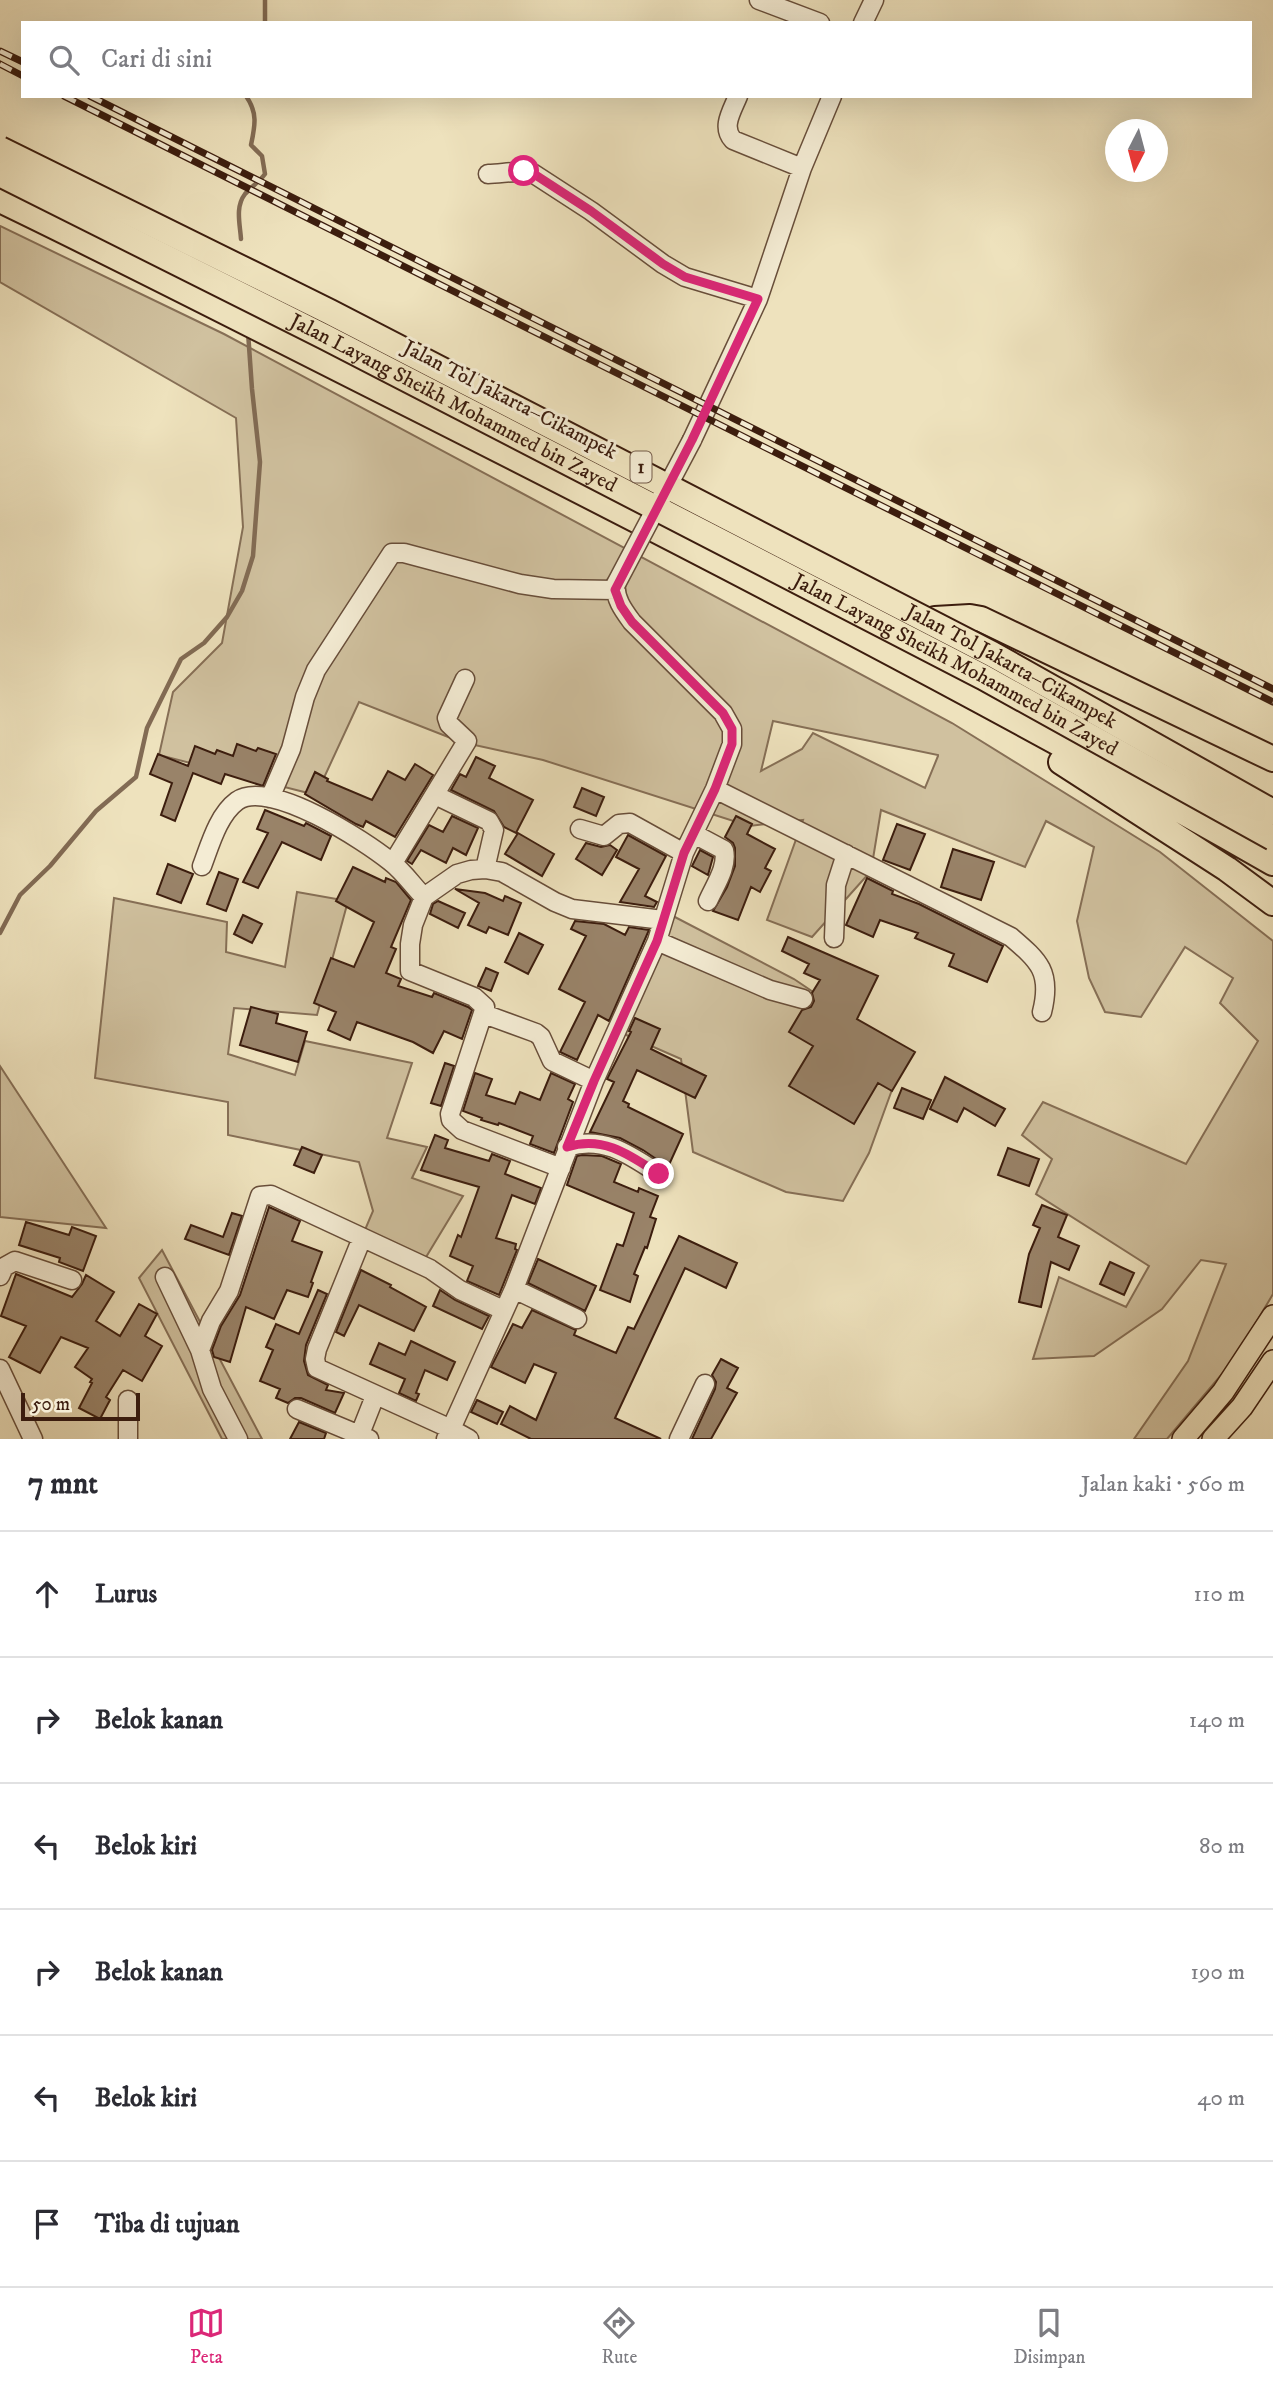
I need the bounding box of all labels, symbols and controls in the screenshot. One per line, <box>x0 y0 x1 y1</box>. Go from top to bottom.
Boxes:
search box <box>21 21 1252 98</box>
icon: search <box>45 41 83 79</box>
text: Cari di sini <box>101 43 212 76</box>
north arrow <box>1105 119 1168 182</box>
route start <box>508 155 539 186</box>
street label: Jalan Layang Sheikh Mohammed bin Zayed <box>283 307 622 499</box>
street label: Jalan Tol Jakarta–Cikampek <box>397 334 622 466</box>
road number: 1 <box>630 452 652 482</box>
street label: Jalan Layang Sheikh Mohammed bin Zayed <box>786 567 1123 762</box>
street label: Jalan Tol Jakarta–Cikampek <box>899 598 1122 735</box>
route end <box>643 1158 674 1189</box>
scale bar <box>21 1390 140 1422</box>
text: 50 m <box>32 1393 70 1416</box>
text: 7 mnt <box>28 1466 98 1503</box>
text: Jalan kaki · 560 m <box>1081 1470 1245 1499</box>
icon: ahead <box>28 1575 66 1613</box>
text: Lurus <box>95 1578 157 1611</box>
text: 110 m <box>1194 1580 1245 1609</box>
icon: right <box>28 1701 66 1739</box>
text: Belok kanan <box>95 1704 223 1737</box>
text: 140 m <box>1189 1706 1245 1735</box>
icon: left <box>28 1827 66 1865</box>
text: Belok kiri <box>95 1830 197 1863</box>
text: 80 m <box>1199 1832 1245 1861</box>
icon: right <box>28 1953 66 1991</box>
text: Belok kanan <box>95 1956 223 1989</box>
text: 190 m <box>1191 1958 1245 1987</box>
icon: left <box>28 2079 66 2117</box>
text: Belok kiri <box>95 2082 197 2115</box>
text: 40 m <box>1197 2084 1245 2113</box>
icon: arrive <box>28 2205 66 2243</box>
text: Tiba di tujuan <box>95 2208 240 2241</box>
tab: Peta <box>187 2304 225 2369</box>
tab: Rute <box>600 2304 638 2369</box>
tab: Disimpan <box>1013 2304 1086 2369</box>

